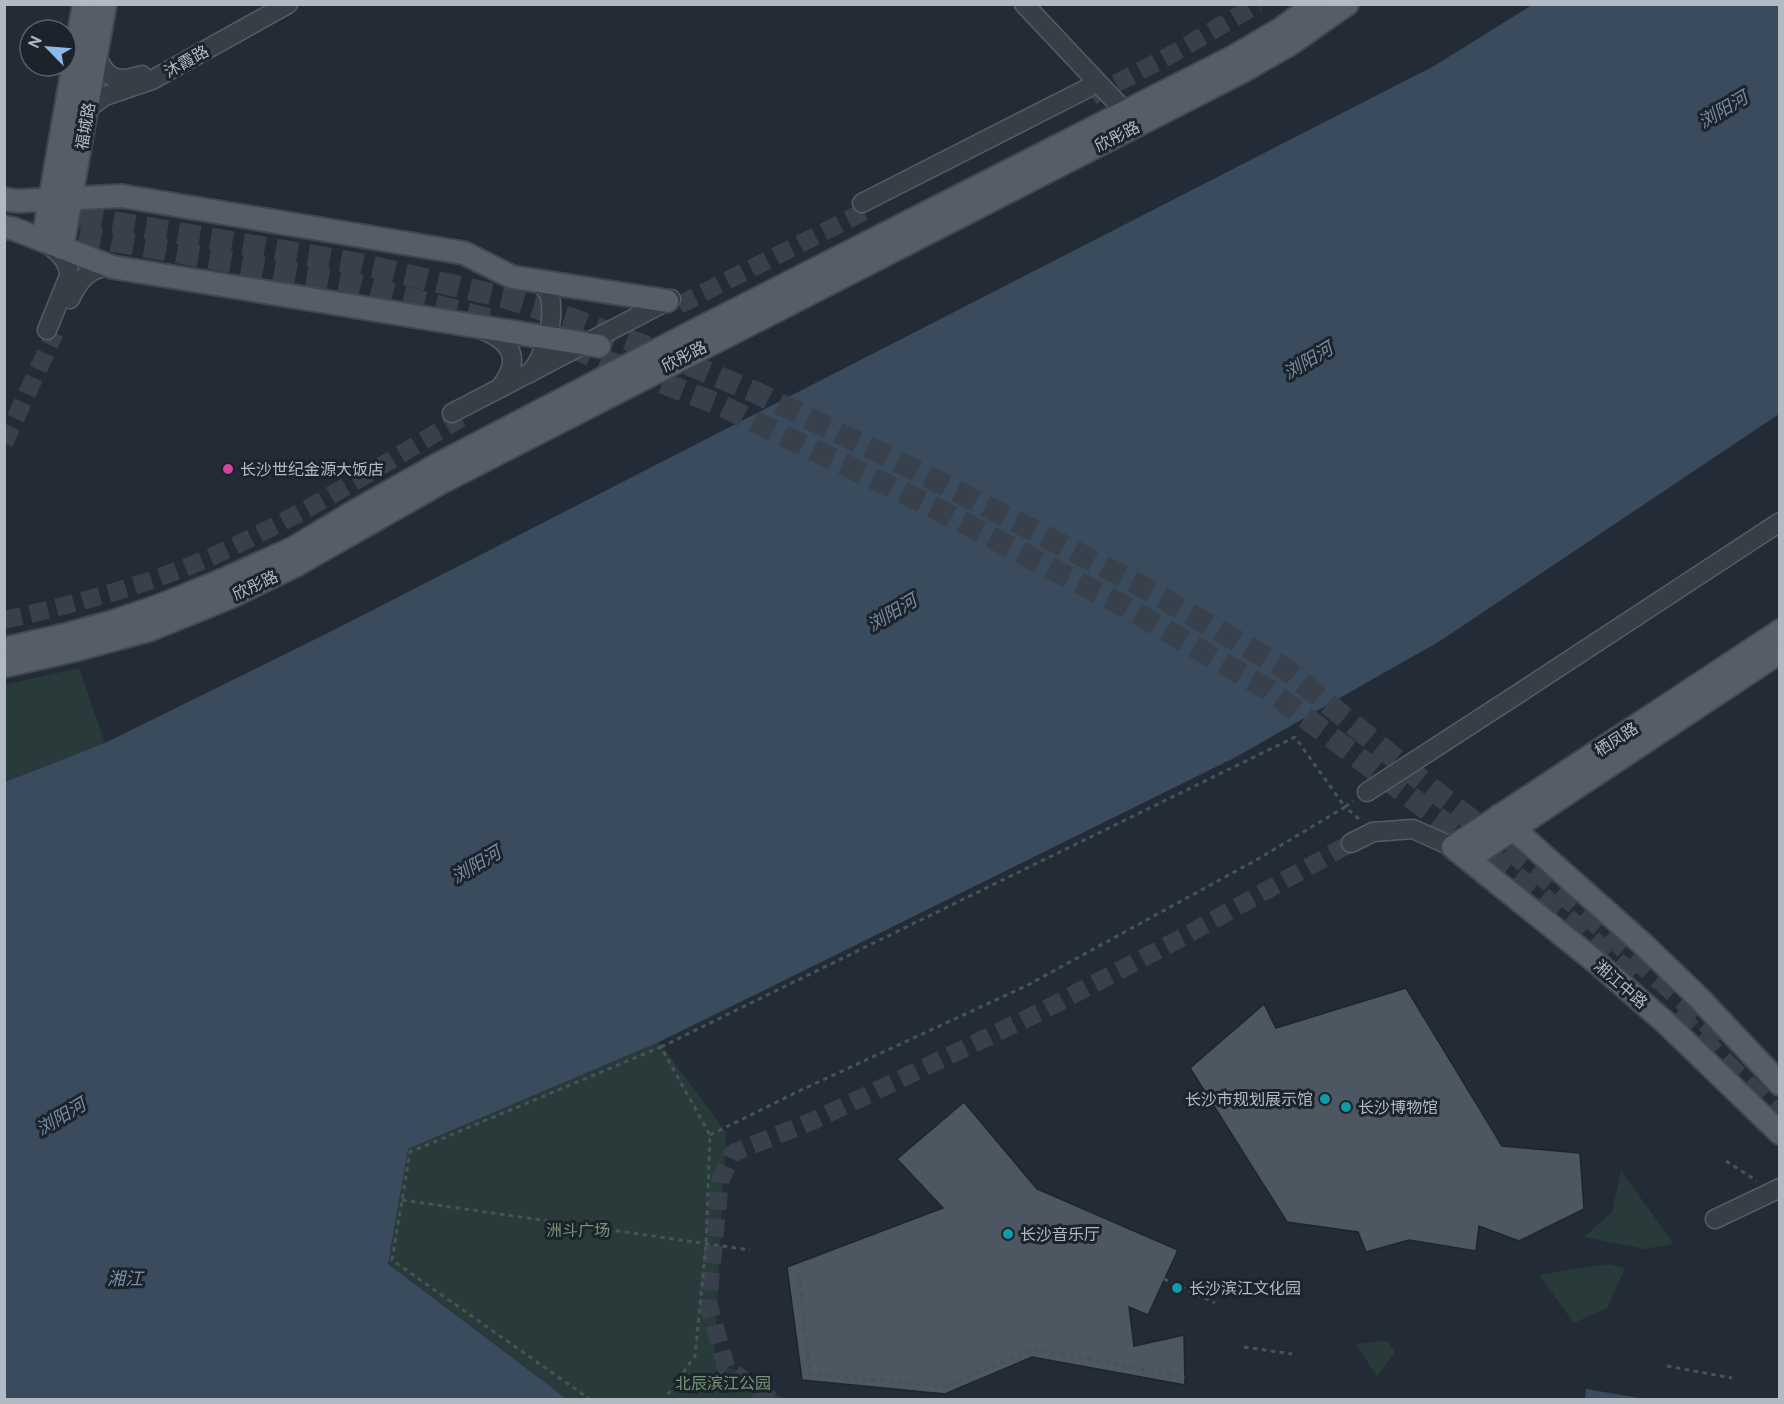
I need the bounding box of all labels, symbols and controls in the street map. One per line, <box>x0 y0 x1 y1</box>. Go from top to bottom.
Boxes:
north arrow <box>18 18 78 78</box>
text: N <box>25 33 48 52</box>
street label: 沐霞路 <box>161 42 213 83</box>
water label: 浏阳河 <box>1695 86 1755 135</box>
street label: 福城路 <box>73 101 101 152</box>
street label: 欣彤路 <box>1092 118 1144 158</box>
water label: 浏阳河 <box>1280 337 1340 386</box>
street label: 欣彤路 <box>659 338 711 378</box>
place label: 长沙世纪金源大饭店 <box>240 461 384 481</box>
marker: 长沙世纪金源大饭店 <box>221 462 235 476</box>
street label: 欣彤路 <box>230 568 282 606</box>
water label: 浏阳河 <box>864 589 924 638</box>
street label: 栖凤路 <box>1592 719 1643 762</box>
water label: 浏阳河 <box>448 841 508 890</box>
street label: 湘江中路 <box>1589 957 1650 1014</box>
place label: 长沙市规划展示馆 <box>1185 1091 1313 1111</box>
marker: 长沙市规划展示馆 <box>1318 1092 1332 1106</box>
water label: 浏阳河 <box>33 1093 93 1142</box>
place label: 长沙博物馆 <box>1358 1099 1438 1119</box>
marker: 长沙博物馆 <box>1339 1100 1353 1114</box>
park label: 洲斗广场 <box>546 1222 610 1242</box>
place label: 长沙音乐厅 <box>1020 1226 1100 1246</box>
marker: 长沙音乐厅 <box>1001 1227 1015 1241</box>
water label: 湘江 <box>107 1269 145 1292</box>
place label: 长沙滨江文化园 <box>1189 1280 1301 1300</box>
marker: 长沙滨江文化园 <box>1170 1281 1184 1295</box>
park label: 北辰滨江公园 <box>675 1375 771 1395</box>

